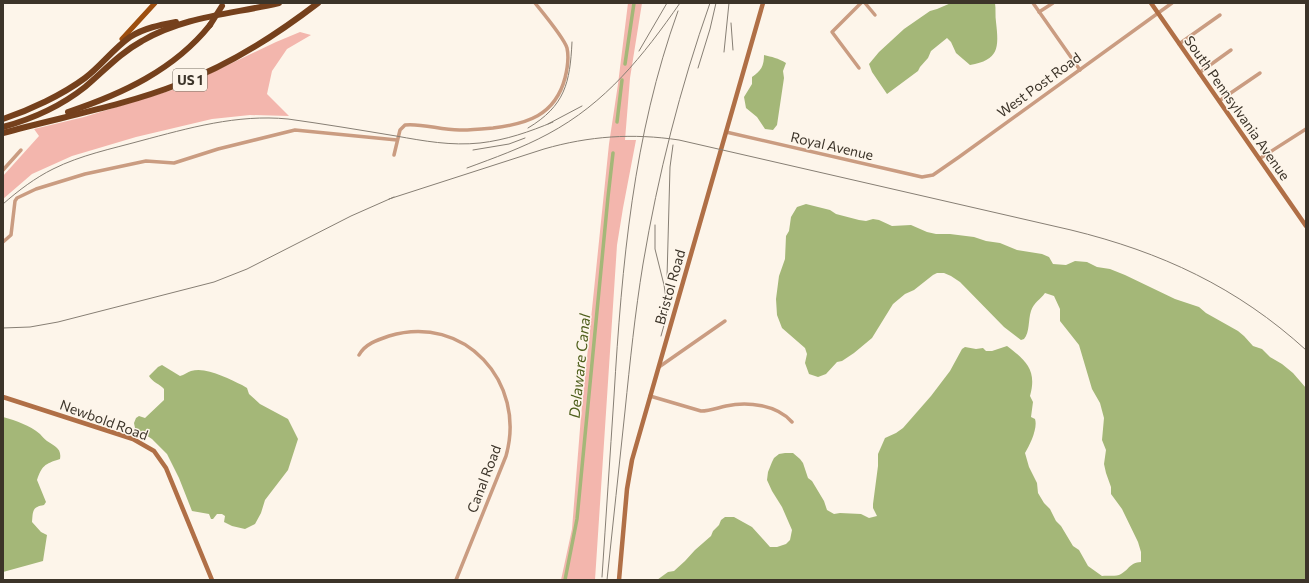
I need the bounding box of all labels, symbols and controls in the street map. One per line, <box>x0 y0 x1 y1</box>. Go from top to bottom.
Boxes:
street label: South Pennsylvania Avenue <box>1181 32 1294 183</box>
street label: West Post Road <box>993 48 1084 121</box>
road number: US 1 <box>173 69 207 91</box>
street label: Royal Avenue <box>789 128 875 163</box>
street label: Bristol Road <box>651 247 688 326</box>
water label: Delaware Canal <box>565 312 594 419</box>
street label: Newbold Road <box>58 396 151 443</box>
street label: Canal Road <box>463 443 504 515</box>

